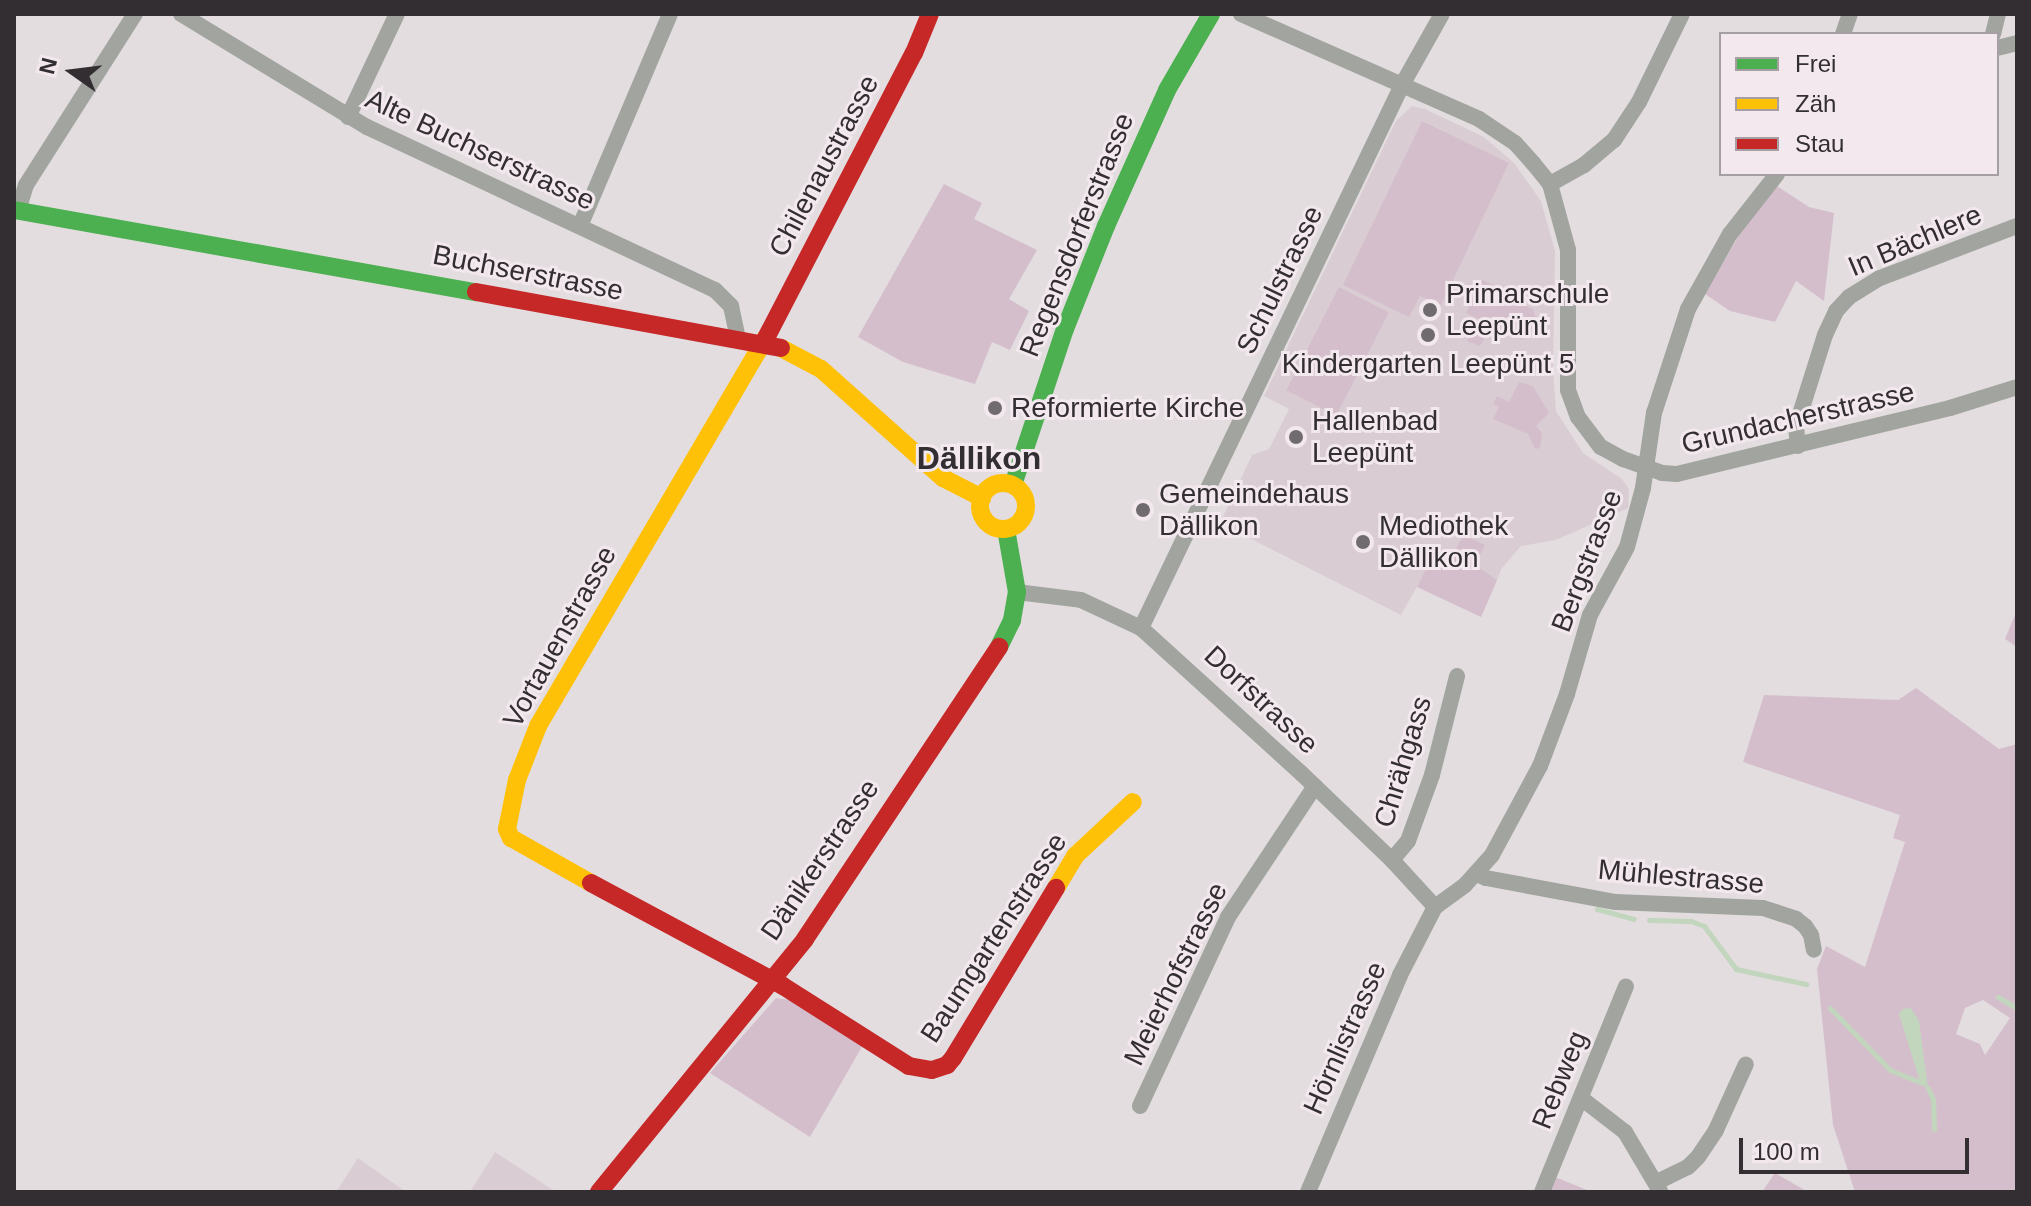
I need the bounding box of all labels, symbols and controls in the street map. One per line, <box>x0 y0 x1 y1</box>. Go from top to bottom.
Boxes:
north arrow <box>32 32 112 112</box>
legend <box>1719 32 1999 176</box>
text: Frei <box>1795 50 1836 77</box>
text: N <box>34 55 62 77</box>
street label: Chilenaustrasse <box>762 69 886 263</box>
street label: Alte Buchserstrasse <box>360 82 600 218</box>
text: Zäh <box>1795 90 1836 117</box>
street label: Regensdorferstrasse <box>1013 108 1141 362</box>
text: Stau <box>1795 130 1844 157</box>
street label: In Bächlere <box>1843 198 1987 284</box>
street label: Schulstrasse <box>1230 201 1330 359</box>
street label: Buchserstrasse <box>430 238 626 308</box>
place label: Primarschule Leepünt <box>1446 277 1609 343</box>
marker: Primarschule Leepünt <box>1421 301 1439 319</box>
marker: Kindergarten Leepünt 5 <box>1419 326 1437 344</box>
place label: Kindergarten Leepünt 5 <box>1282 347 1574 381</box>
street label: Grundacherstrasse <box>1678 375 1918 461</box>
place label: Reformierte Kirche <box>1011 391 1244 425</box>
marker: Reformierte Kirche <box>986 399 1004 417</box>
place label: Hallenbad Leepünt <box>1312 404 1438 470</box>
marker: Hallenbad Leepünt <box>1287 428 1305 446</box>
district label: Dällikon <box>917 439 1041 477</box>
place label: Gemeindehaus Dällikon <box>1159 477 1349 543</box>
street label: Bergstrasse <box>1545 485 1629 637</box>
marker: Gemeindehaus Dällikon <box>1134 501 1152 519</box>
place label: Mediothek Dällikon <box>1379 509 1508 575</box>
marker: Mediothek Dällikon <box>1354 533 1372 551</box>
street label: Vortauenstrasse <box>496 540 624 734</box>
street label: Dorfstrasse <box>1197 639 1325 761</box>
street label: Chrähgass <box>1367 692 1439 832</box>
street label: Dänikerstrasse <box>754 773 886 947</box>
street label: Baumgartenstrasse <box>914 827 1074 1049</box>
street label: Mühlestrasse <box>1597 853 1765 901</box>
street label: Meierhofstrasse <box>1117 877 1235 1071</box>
street label: Hörnlistrasse <box>1296 957 1394 1119</box>
street label: Rebweg <box>1525 1026 1595 1134</box>
scale bar <box>1743 1122 1973 1172</box>
text: 100 m <box>1753 1138 1820 1165</box>

